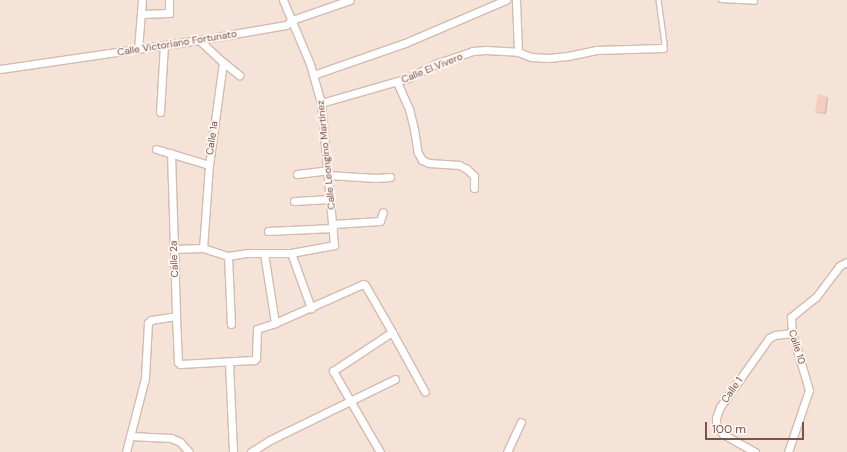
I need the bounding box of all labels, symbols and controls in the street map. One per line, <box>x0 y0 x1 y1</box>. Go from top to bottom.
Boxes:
street label: Calle Victoriano Fortunato <box>116 28 238 58</box>
street label: Calle El Vivero <box>400 50 464 86</box>
street label: Calle Leongino Martínez <box>314 100 338 210</box>
street label: Calle 1a <box>204 120 220 156</box>
street label: Calle 2a <box>167 240 181 278</box>
street label: Calle 10 <box>786 328 808 366</box>
street label: Calle 1 <box>719 375 745 405</box>
scale bar <box>707 414 806 440</box>
text: 100 m <box>712 421 746 437</box>

